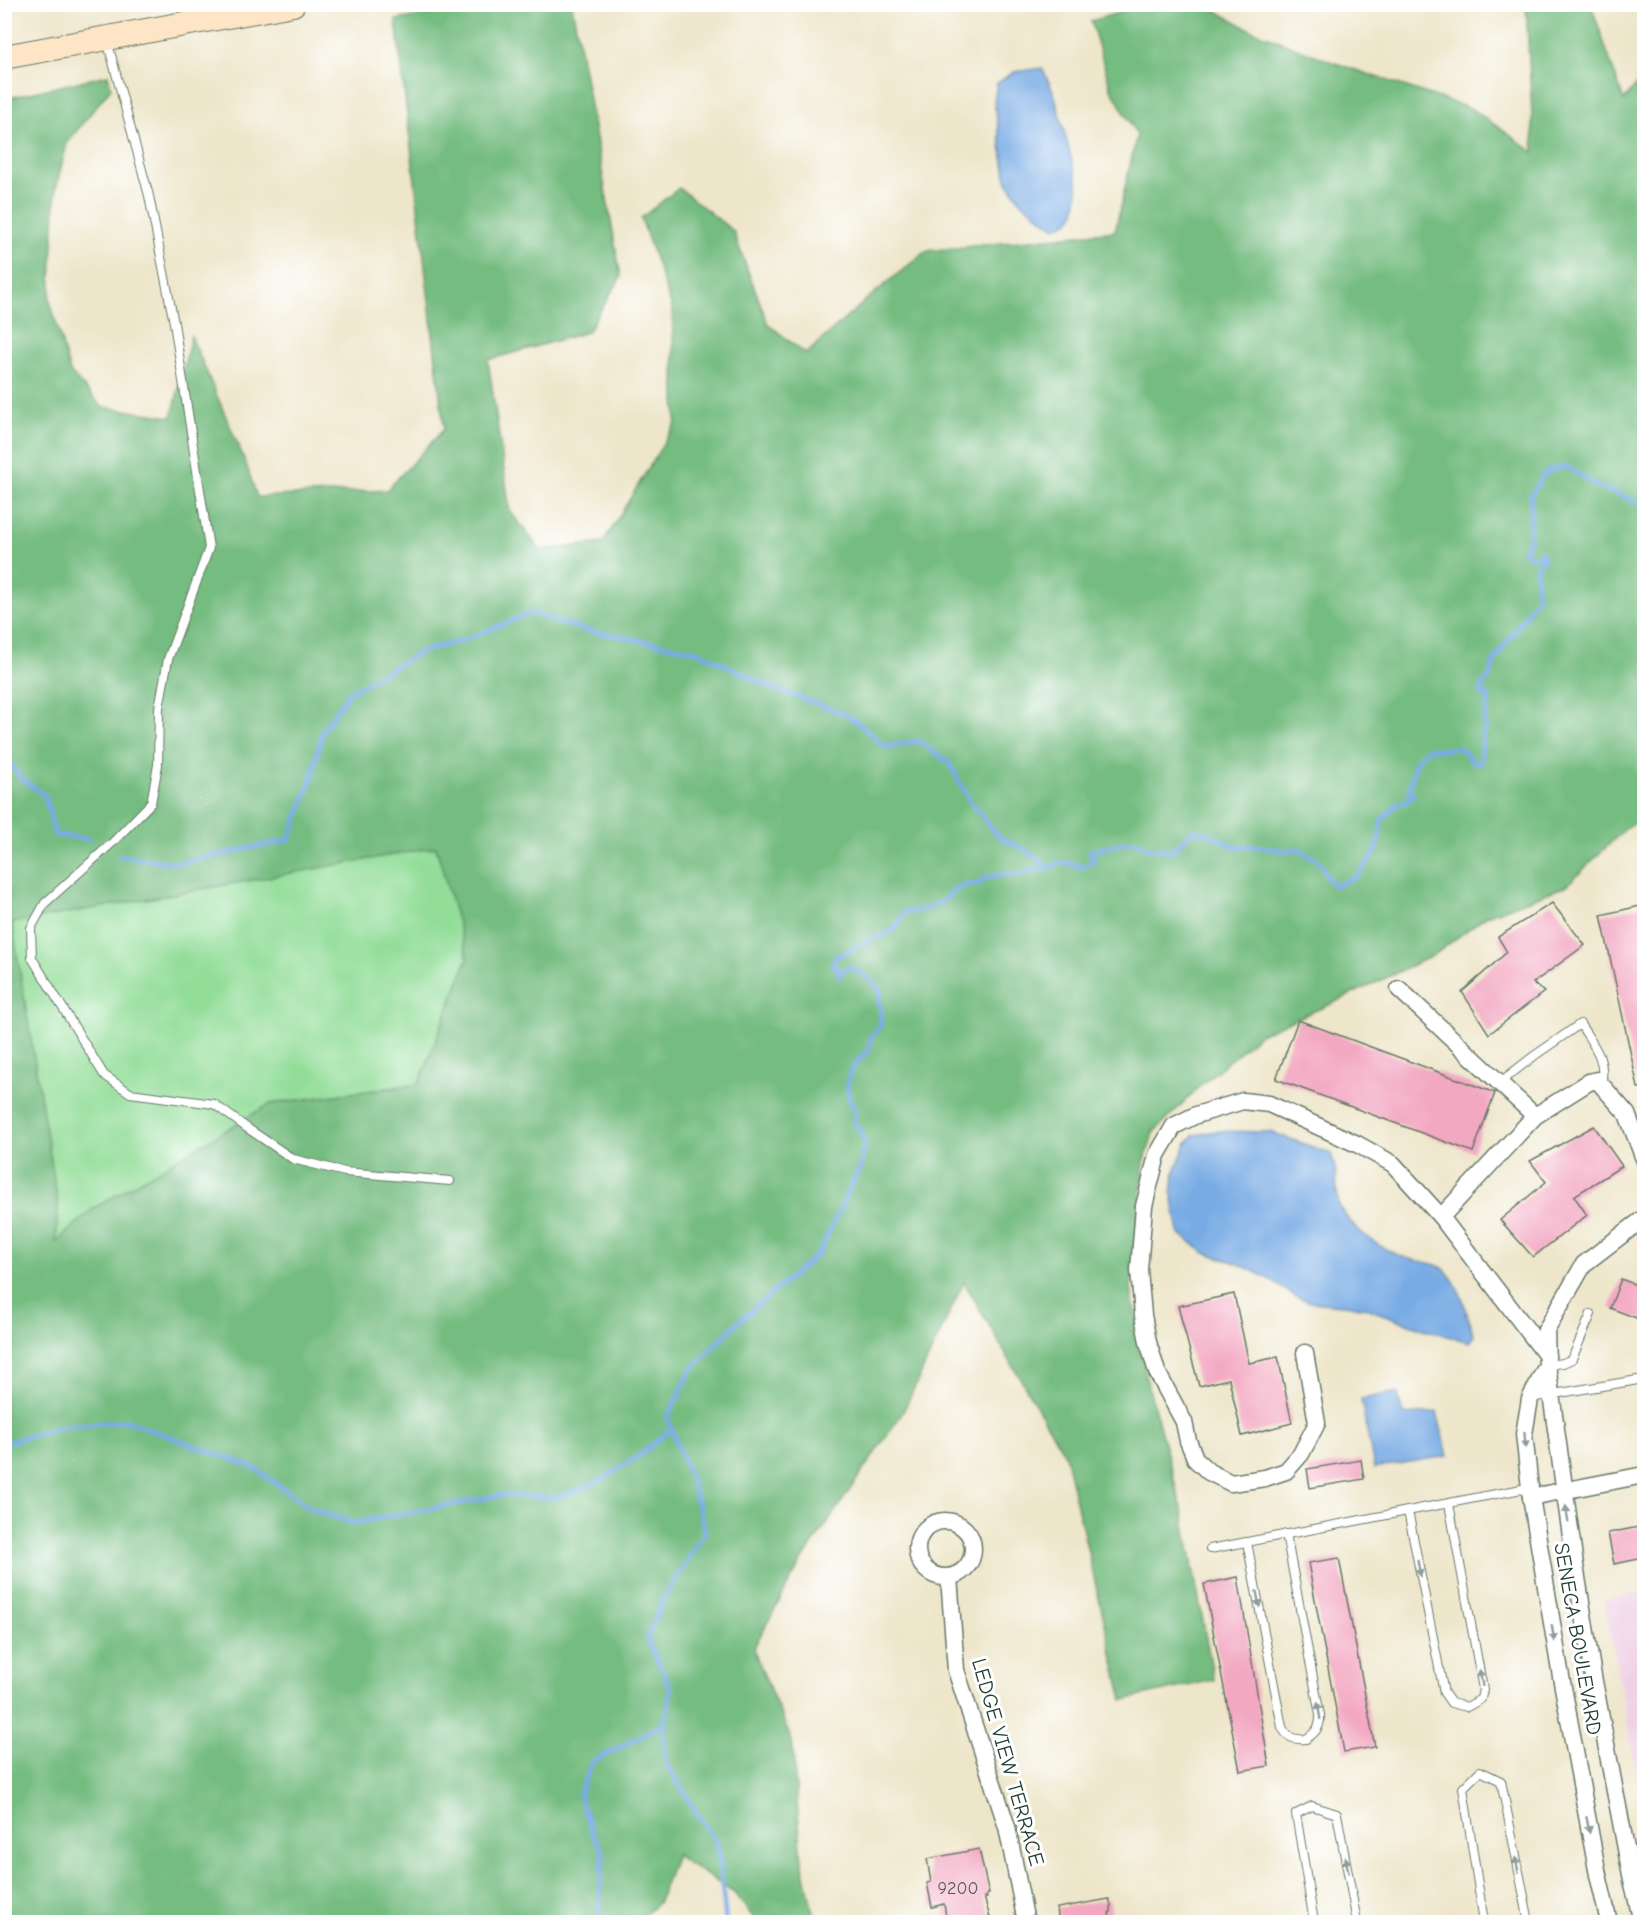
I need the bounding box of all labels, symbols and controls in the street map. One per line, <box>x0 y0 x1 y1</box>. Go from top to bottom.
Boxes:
one-way arrow <box>1520 1431 1530 1450</box>
one-way arrow <box>1562 1504 1571 1523</box>
street label: SENECA BOULEVARD <box>1549 1541 1607 1737</box>
one-way arrow <box>1415 1559 1424 1578</box>
one-way arrow <box>1254 1590 1263 1609</box>
one-way arrow <box>1549 1624 1558 1643</box>
street label: LEDGE VIEW TERRACE <box>967 1655 1049 1869</box>
one-way arrow <box>1476 1668 1485 1687</box>
one-way arrow <box>1314 1701 1323 1720</box>
one-way arrow <box>1584 1815 1593 1834</box>
one-way arrow <box>1342 1855 1351 1874</box>
one-way arrow <box>1512 1855 1521 1874</box>
house number: 9200 <box>938 1878 978 1899</box>

